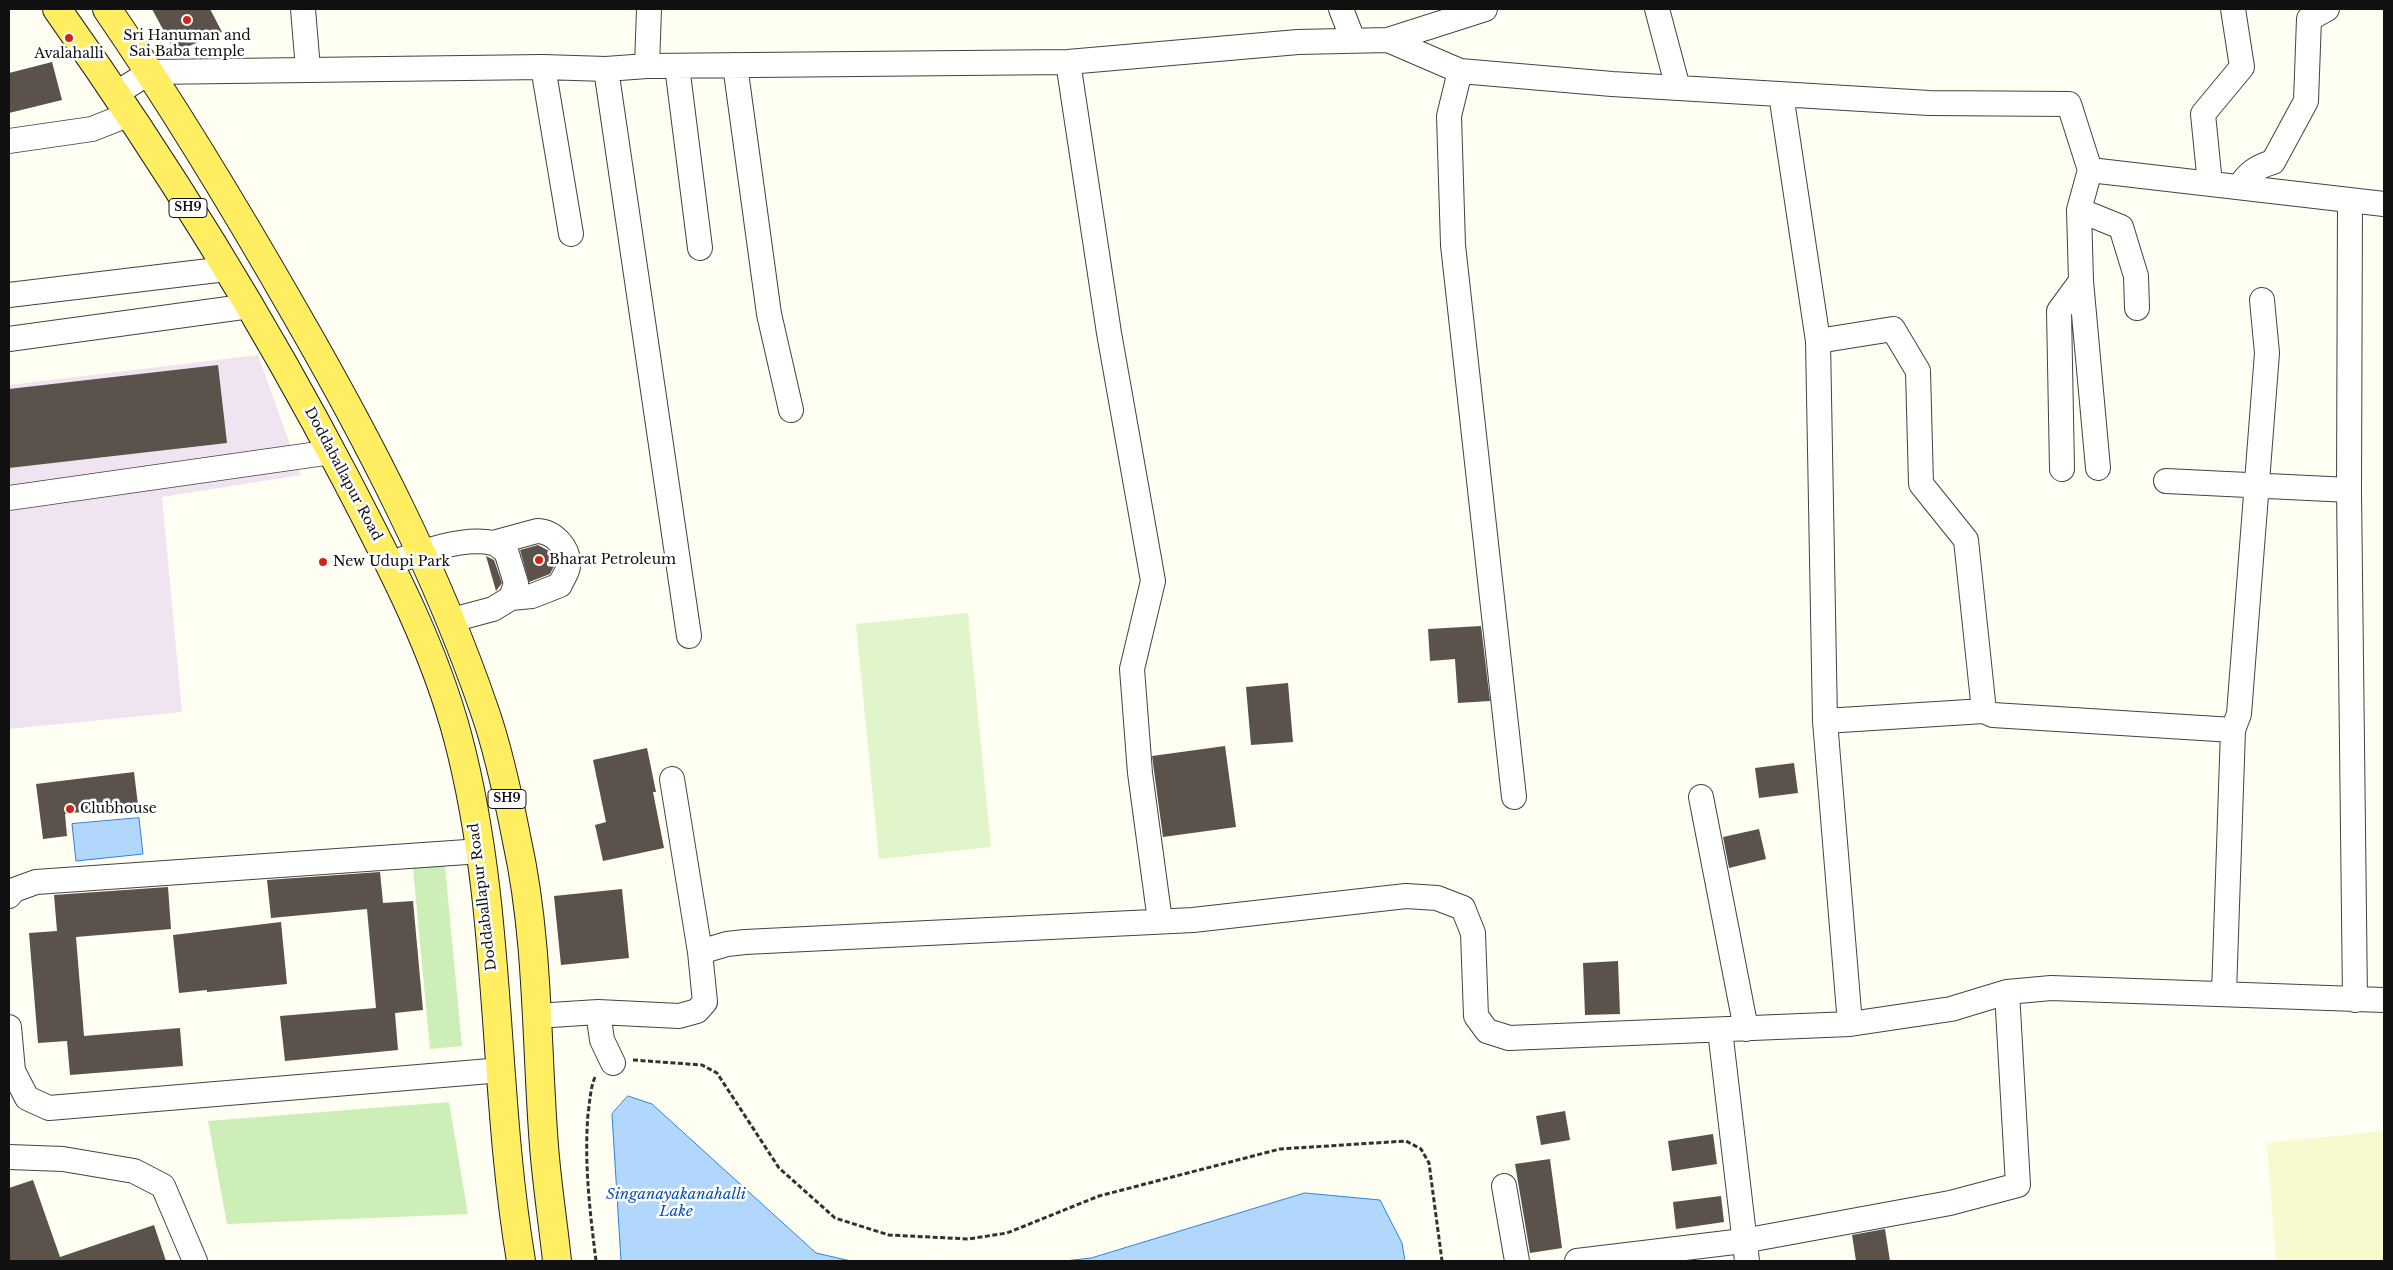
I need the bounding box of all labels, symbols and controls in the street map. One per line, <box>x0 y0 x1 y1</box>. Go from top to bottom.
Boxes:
marker: Sri Hanuman and Sai Baba temple <box>181 14 193 26</box>
place label: Sri Hanuman and Sai Baba temple <box>123 28 251 60</box>
marker: Avalahalli <box>63 32 75 44</box>
place label: Avalahalli <box>34 46 104 62</box>
road number: SH9 <box>169 198 207 218</box>
street label: Doddaballapur Road <box>301 404 385 544</box>
place label: Bharat Petroleum <box>549 552 676 568</box>
place label: New Udupi Park <box>333 554 450 570</box>
marker: Bharat Petroleum <box>533 554 545 566</box>
marker: New Udupi Park <box>317 556 329 568</box>
road number: SH9 <box>488 790 526 809</box>
place label: Clubhouse <box>80 801 157 817</box>
marker: Clubhouse <box>64 803 76 815</box>
street label: Doddaballapur Road <box>466 822 500 972</box>
water label: Singanayakanahalli Lake <box>606 1186 746 1221</box>

